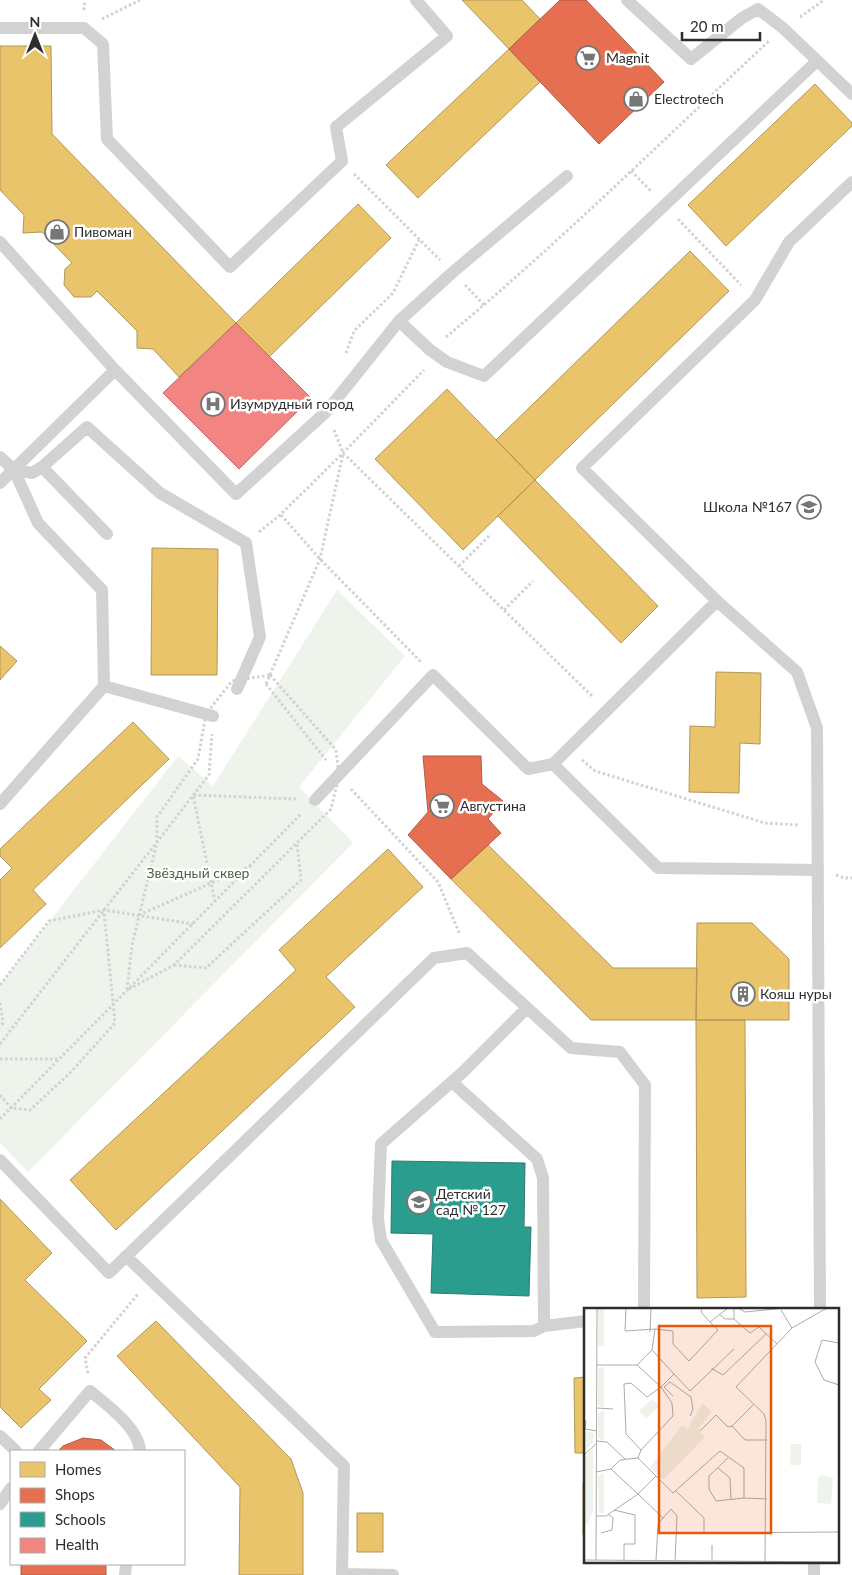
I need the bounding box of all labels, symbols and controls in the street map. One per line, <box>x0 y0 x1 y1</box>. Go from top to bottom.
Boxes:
north arrow <box>10 10 60 60</box>
scale bar <box>682 10 760 42</box>
text: N <box>30 13 40 30</box>
text: 20 m <box>690 17 724 35</box>
supermarket icon: Magnit <box>575 45 601 71</box>
place label: Magnit <box>606 49 649 66</box>
shop icon: Electrotech <box>623 86 649 112</box>
place label: Electrotech <box>654 90 724 107</box>
shop icon: Пивоман <box>44 219 70 245</box>
place label: Пивоман <box>74 223 132 240</box>
hospital icon: Изумрудный город <box>200 391 226 417</box>
place label: Изумрудный город <box>230 395 354 412</box>
school or university icon: Школа №167 <box>796 494 822 520</box>
place label: Школа №167 <box>703 498 792 515</box>
supermarket icon: Августина <box>429 793 455 819</box>
place label: Августина <box>460 797 526 814</box>
park label: Звёздный сквер <box>147 864 250 881</box>
building icon: Кояш нуры <box>730 981 756 1007</box>
place label: Кояш нуры <box>760 985 832 1002</box>
place label: Детский сад № 127 <box>436 1185 506 1218</box>
school or university icon: Детский сад № 127 <box>406 1189 432 1215</box>
inset map <box>584 1308 840 1562</box>
legend <box>10 1450 185 1565</box>
text: Homes <box>55 1460 101 1478</box>
text: Shops <box>55 1485 95 1503</box>
text: Schools <box>55 1510 106 1528</box>
text: Health <box>55 1535 99 1553</box>

